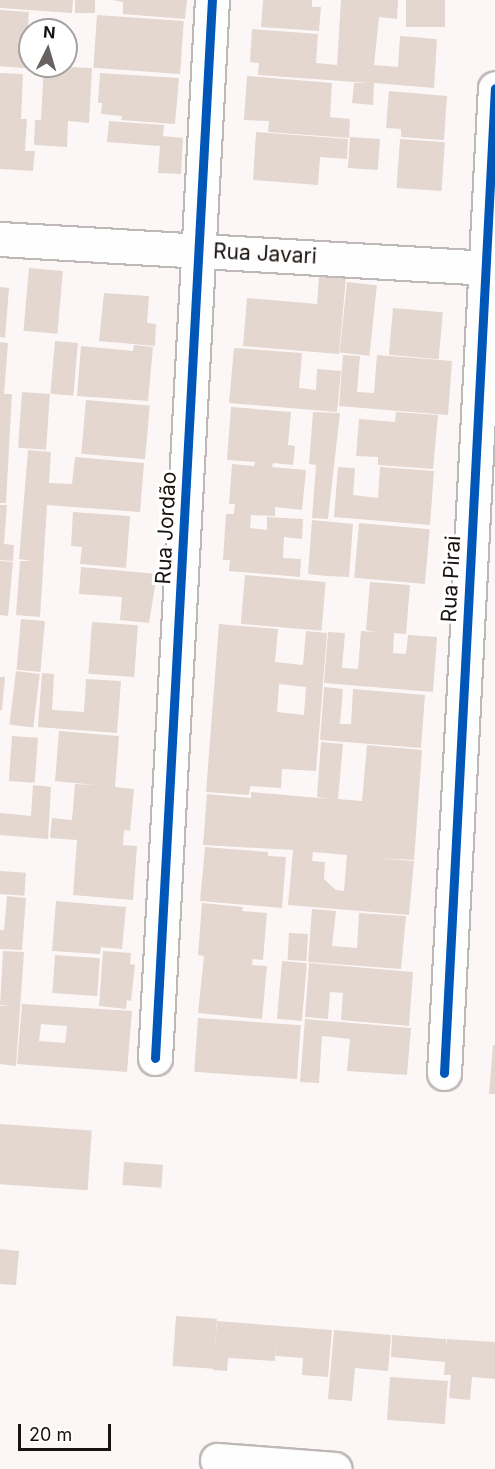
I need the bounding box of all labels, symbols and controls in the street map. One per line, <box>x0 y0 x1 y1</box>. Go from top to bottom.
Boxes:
north arrow <box>18 18 78 78</box>
text: N <box>42 22 56 43</box>
street label: Rua Javari <box>212 239 318 269</box>
street label: Rua Jordão <box>150 471 182 585</box>
street label: Rua Pirai <box>436 535 466 623</box>
scale bar <box>21 1412 114 1450</box>
text: 20 m <box>29 1424 72 1445</box>

